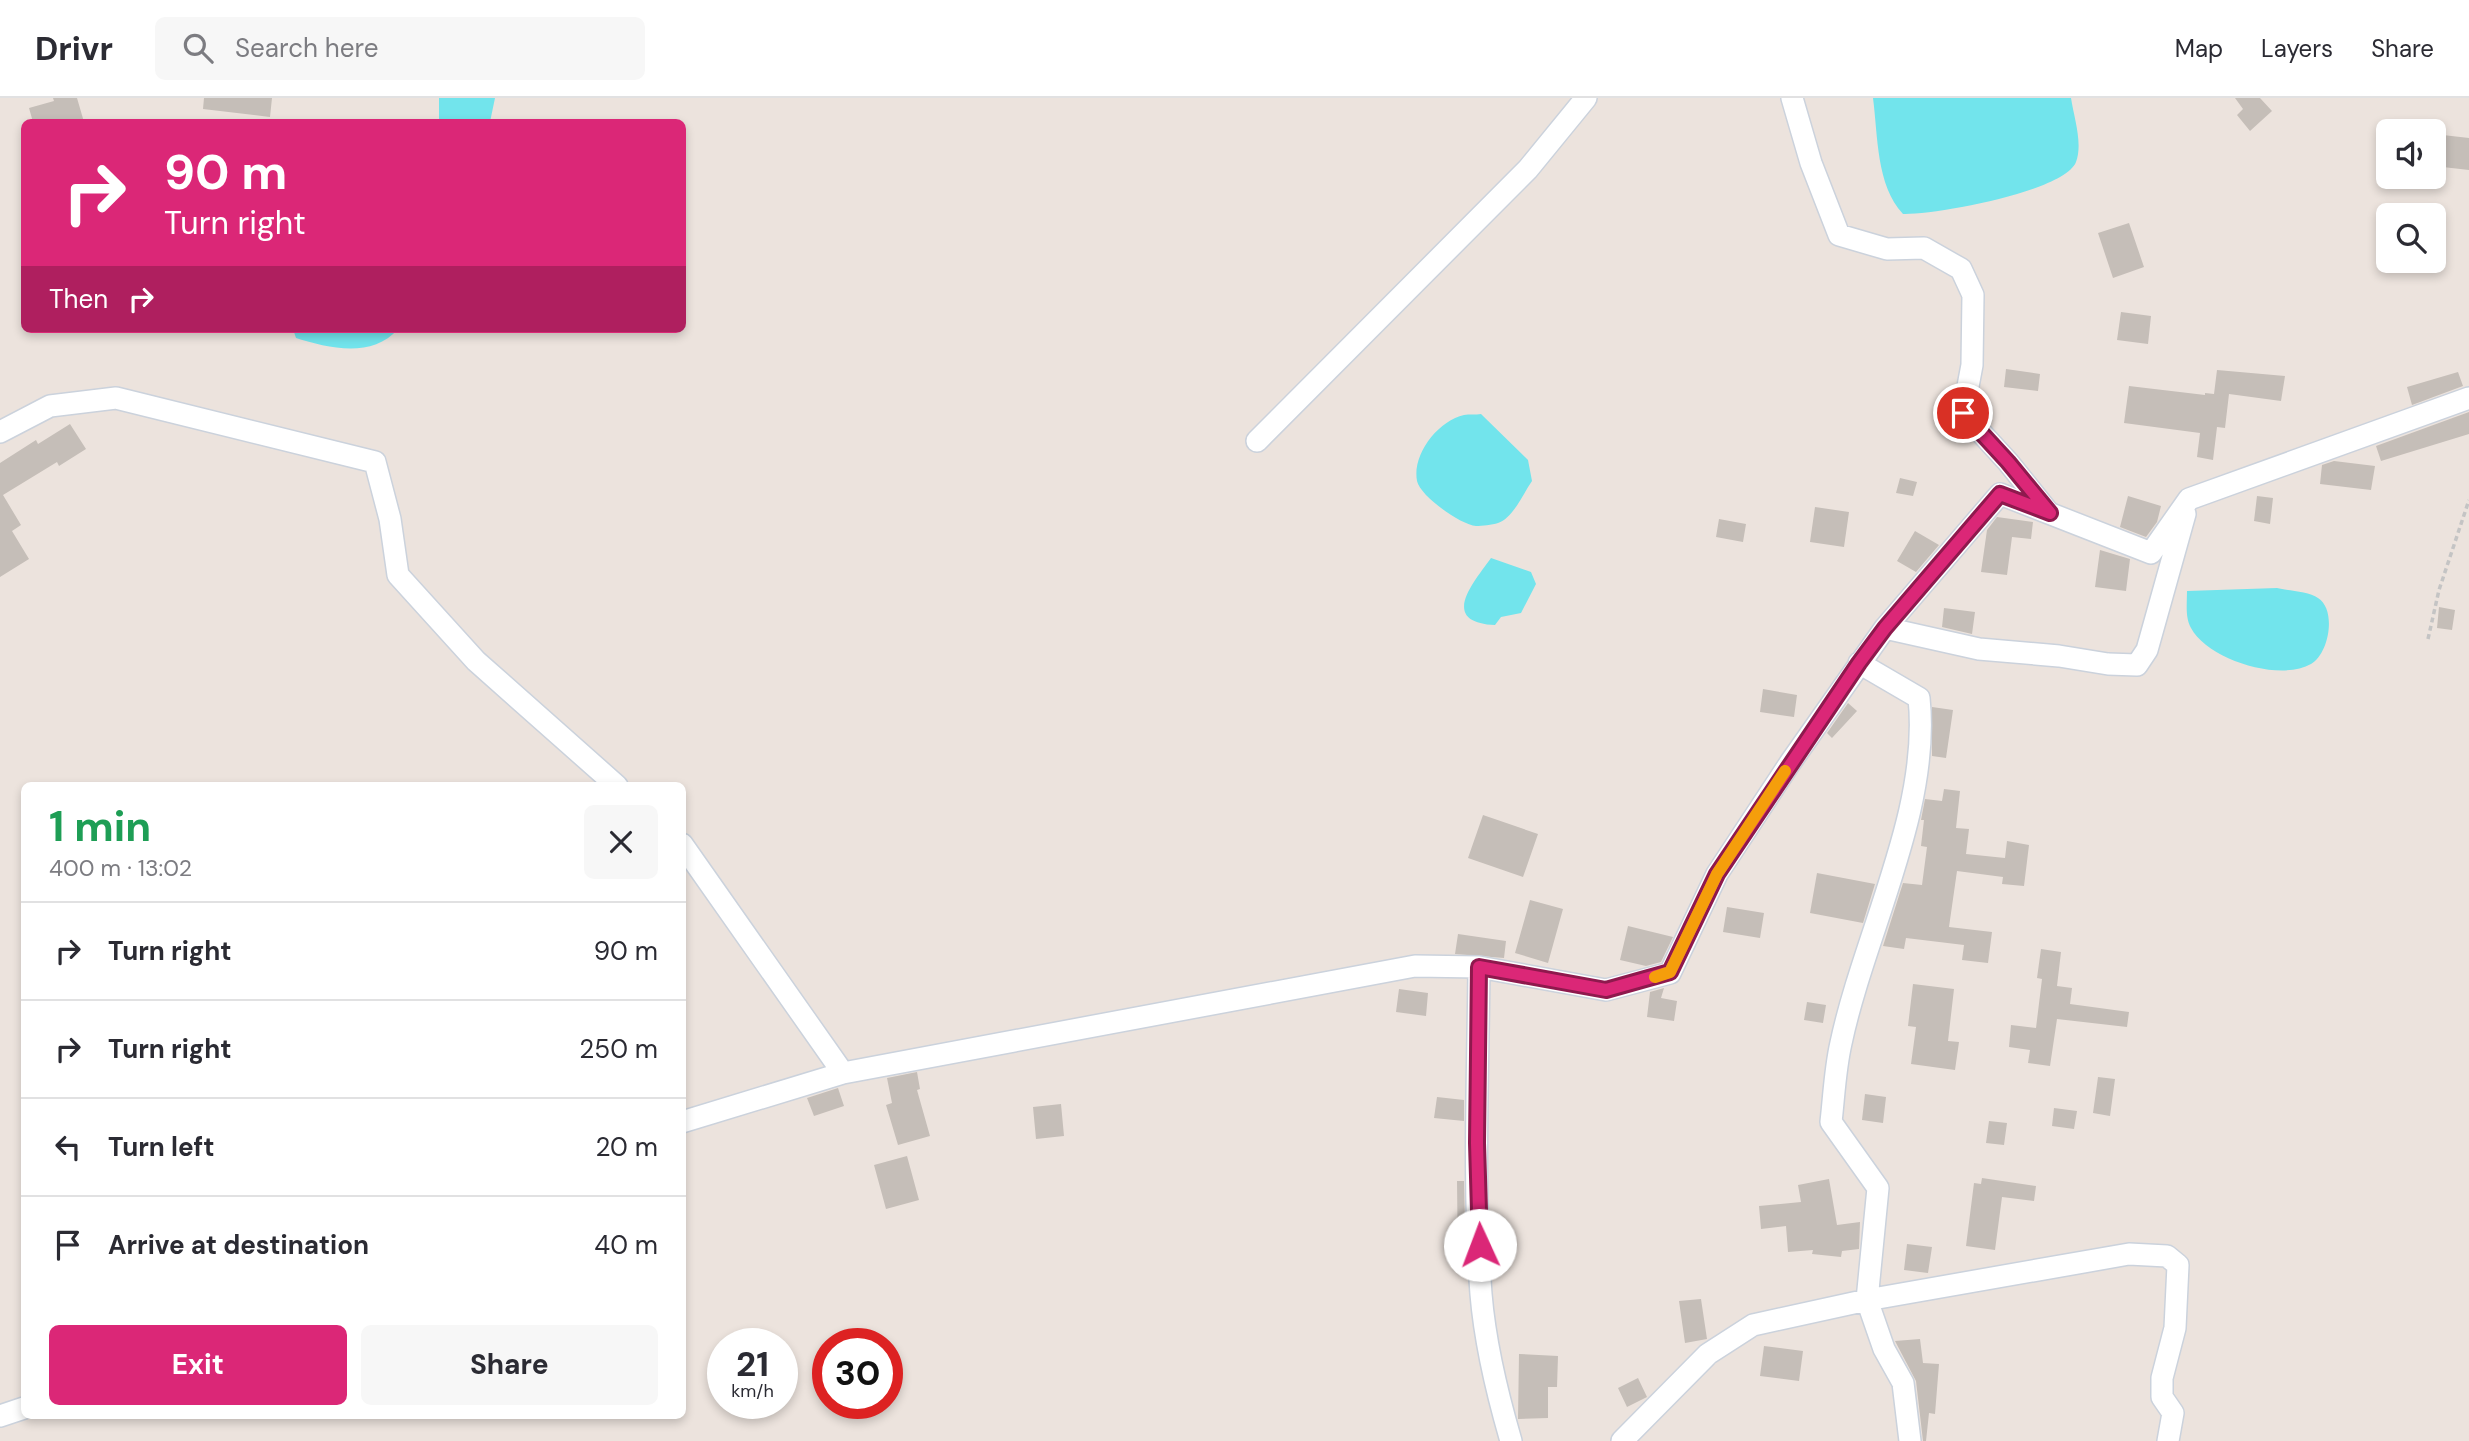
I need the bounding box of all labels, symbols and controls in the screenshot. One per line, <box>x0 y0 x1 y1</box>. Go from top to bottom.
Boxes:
search box <box>155 17 645 80</box>
text: Drivr <box>35 27 113 70</box>
icon: search <box>179 29 217 67</box>
text: Search here <box>235 31 378 65</box>
text: Map <box>2175 33 2223 64</box>
text: Layers <box>2261 33 2333 64</box>
text: Share <box>2371 33 2434 64</box>
map controls <box>2376 119 2446 273</box>
button: sound <box>2376 119 2446 189</box>
text: 90 m <box>164 140 287 204</box>
icon: right <box>49 147 140 238</box>
text: Turn right <box>164 202 306 244</box>
button: search <box>2376 203 2446 273</box>
icon: right <box>122 280 160 318</box>
text: Then <box>49 282 108 316</box>
pin <box>1933 383 1993 443</box>
icon: arrive <box>1944 394 1982 432</box>
text: 1 min <box>49 799 151 854</box>
button: close <box>584 805 658 879</box>
text: 400 m · 13:02 <box>49 853 192 883</box>
icon: right <box>49 932 87 970</box>
text: Turn right <box>108 934 232 968</box>
text: 90 m <box>594 934 658 968</box>
icon: right <box>49 1030 87 1068</box>
text: Turn right <box>108 1032 232 1066</box>
text: 250 m <box>579 1032 658 1066</box>
icon: left <box>49 1128 87 1166</box>
text: Turn left <box>108 1130 215 1164</box>
text: 20 m <box>595 1130 658 1164</box>
position arrow <box>1443 1208 1517 1282</box>
icon: arrive <box>49 1226 87 1264</box>
text: Arrive at destination <box>108 1228 369 1262</box>
text: 40 m <box>594 1228 658 1262</box>
button: Exit <box>49 1325 347 1405</box>
button: Share <box>361 1325 658 1405</box>
speed limit sign: 30 <box>812 1328 903 1419</box>
text: 21 <box>736 1341 769 1387</box>
text: km/h <box>731 1379 774 1403</box>

